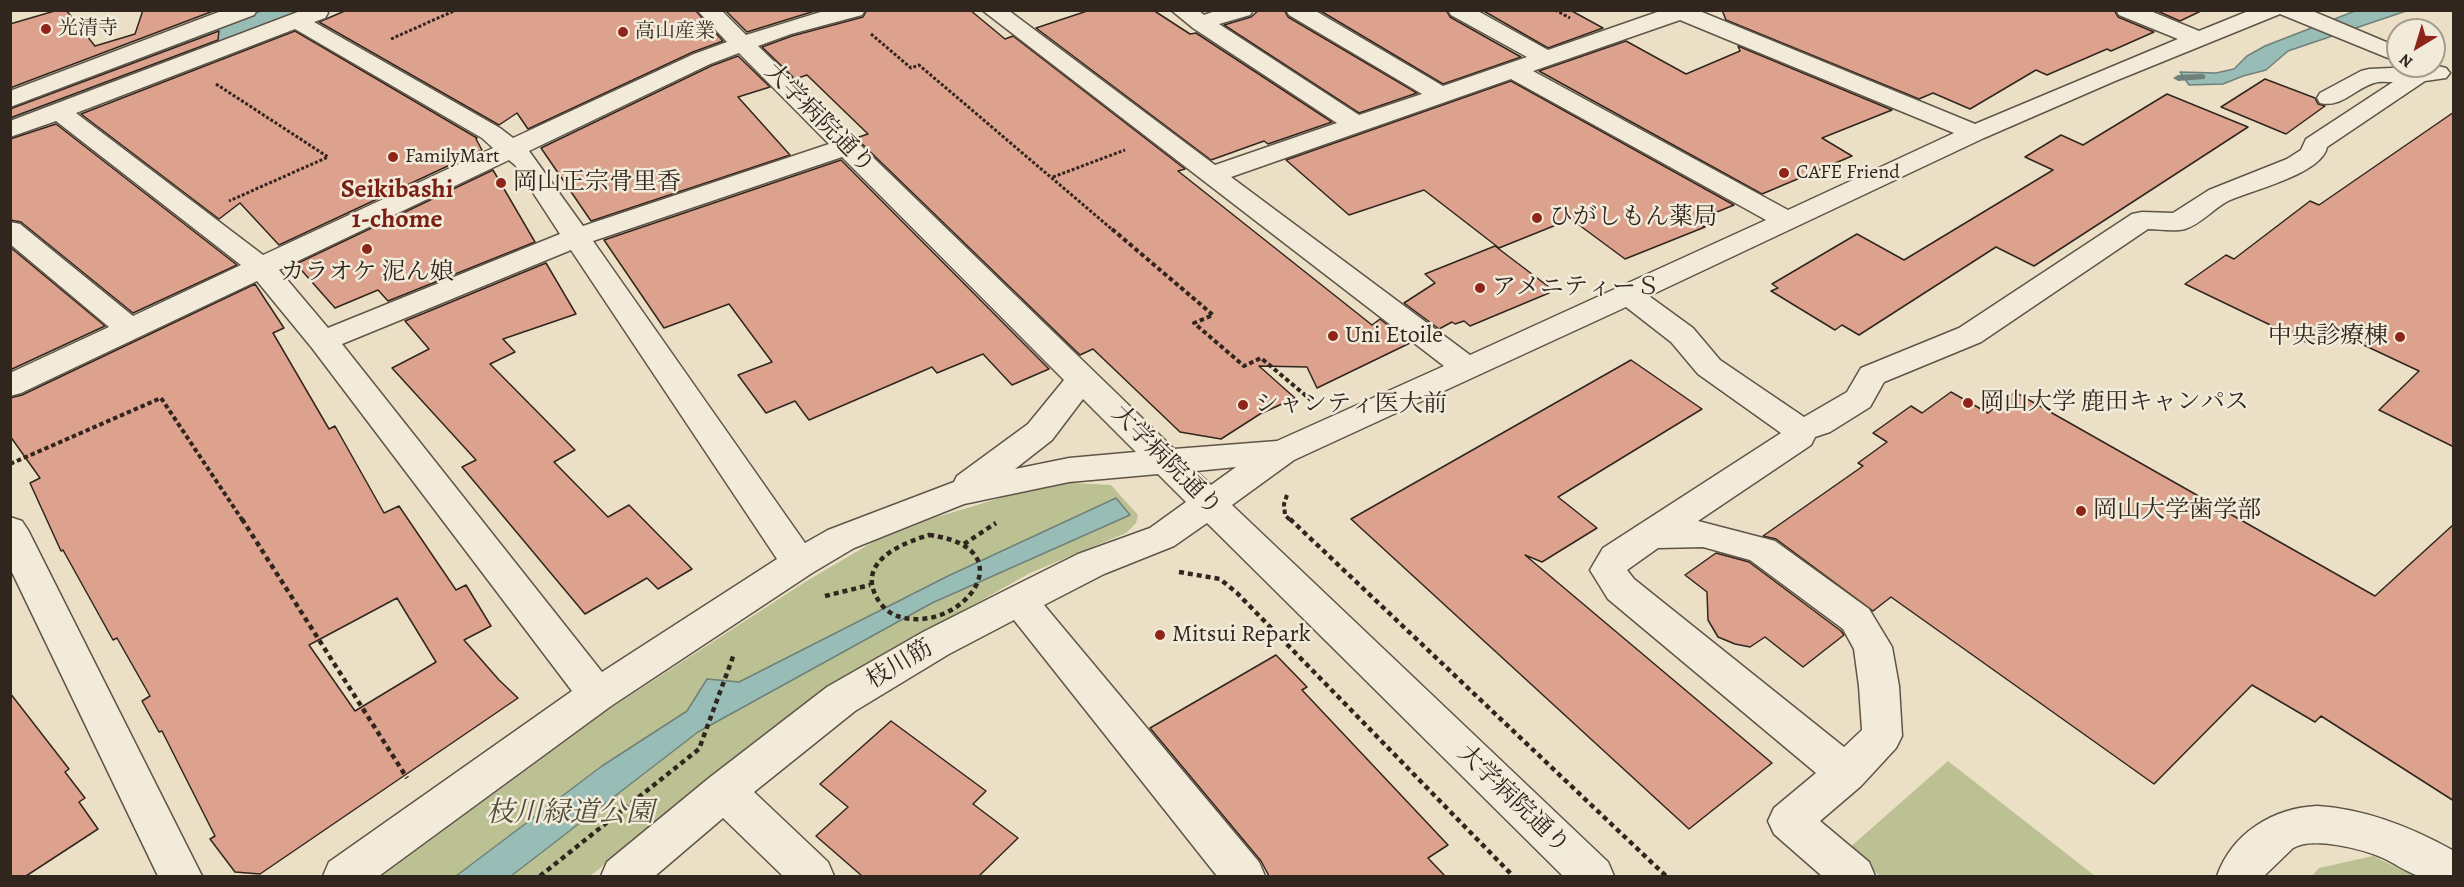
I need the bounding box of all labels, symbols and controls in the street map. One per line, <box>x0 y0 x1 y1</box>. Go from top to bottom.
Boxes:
place label: 光清寺 <box>58 17 118 41</box>
north arrow <box>2386 18 2446 78</box>
place label: 高山産業 <box>635 20 715 44</box>
marker: 光清寺 <box>39 22 53 36</box>
marker: 高山産業 <box>616 25 630 39</box>
text: N <box>2395 48 2418 73</box>
street label: 大学病院通り <box>758 58 880 180</box>
place label: FamilyMart <box>405 145 500 169</box>
marker: FamilyMart <box>386 150 400 164</box>
place label: CAFE Friend <box>1796 161 1900 185</box>
marker: CAFE Friend <box>1777 166 1791 180</box>
place label: 岡山正宗骨里香 <box>513 169 681 197</box>
district label: Seikibashi 1-chome <box>341 175 453 236</box>
marker: 岡山正宗骨里香 <box>494 176 508 190</box>
place label: ひがしもん薬局 <box>1549 204 1717 232</box>
marker: ひがしもん薬局 <box>1530 211 1544 225</box>
marker: カラオケ 泥ん娘 <box>360 242 374 256</box>
place label: カラオケ 泥ん娘 <box>281 259 453 287</box>
place label: アメニティーＳ <box>1492 274 1660 302</box>
marker: アメニティーＳ <box>1473 281 1487 295</box>
place label: Uni Etoile <box>1345 322 1443 350</box>
place label: 中央診療棟 <box>2268 323 2388 351</box>
marker: Uni Etoile <box>1326 329 1340 343</box>
marker: 中央診療棟 <box>2393 330 2407 344</box>
place label: 岡山大学 鹿田キャンパス <box>1980 389 2249 417</box>
place label: シャンティ医大前 <box>1255 391 1447 419</box>
marker: 岡山大学 鹿田キャンパス <box>1961 396 1975 410</box>
marker: シャンティ医大前 <box>1236 398 1250 412</box>
street label: 大学病院通り <box>1105 400 1227 522</box>
place label: 岡山大学歯学部 <box>2093 497 2261 525</box>
marker: 岡山大学歯学部 <box>2074 504 2088 518</box>
place label: Mitsui Repark <box>1172 621 1311 649</box>
marker: Mitsui Repark <box>1153 628 1167 642</box>
street label: 枝川筋 <box>862 634 938 696</box>
street label: 大学病院通り <box>1451 740 1575 860</box>
park label: 枝川緑道公園 <box>486 797 654 831</box>

